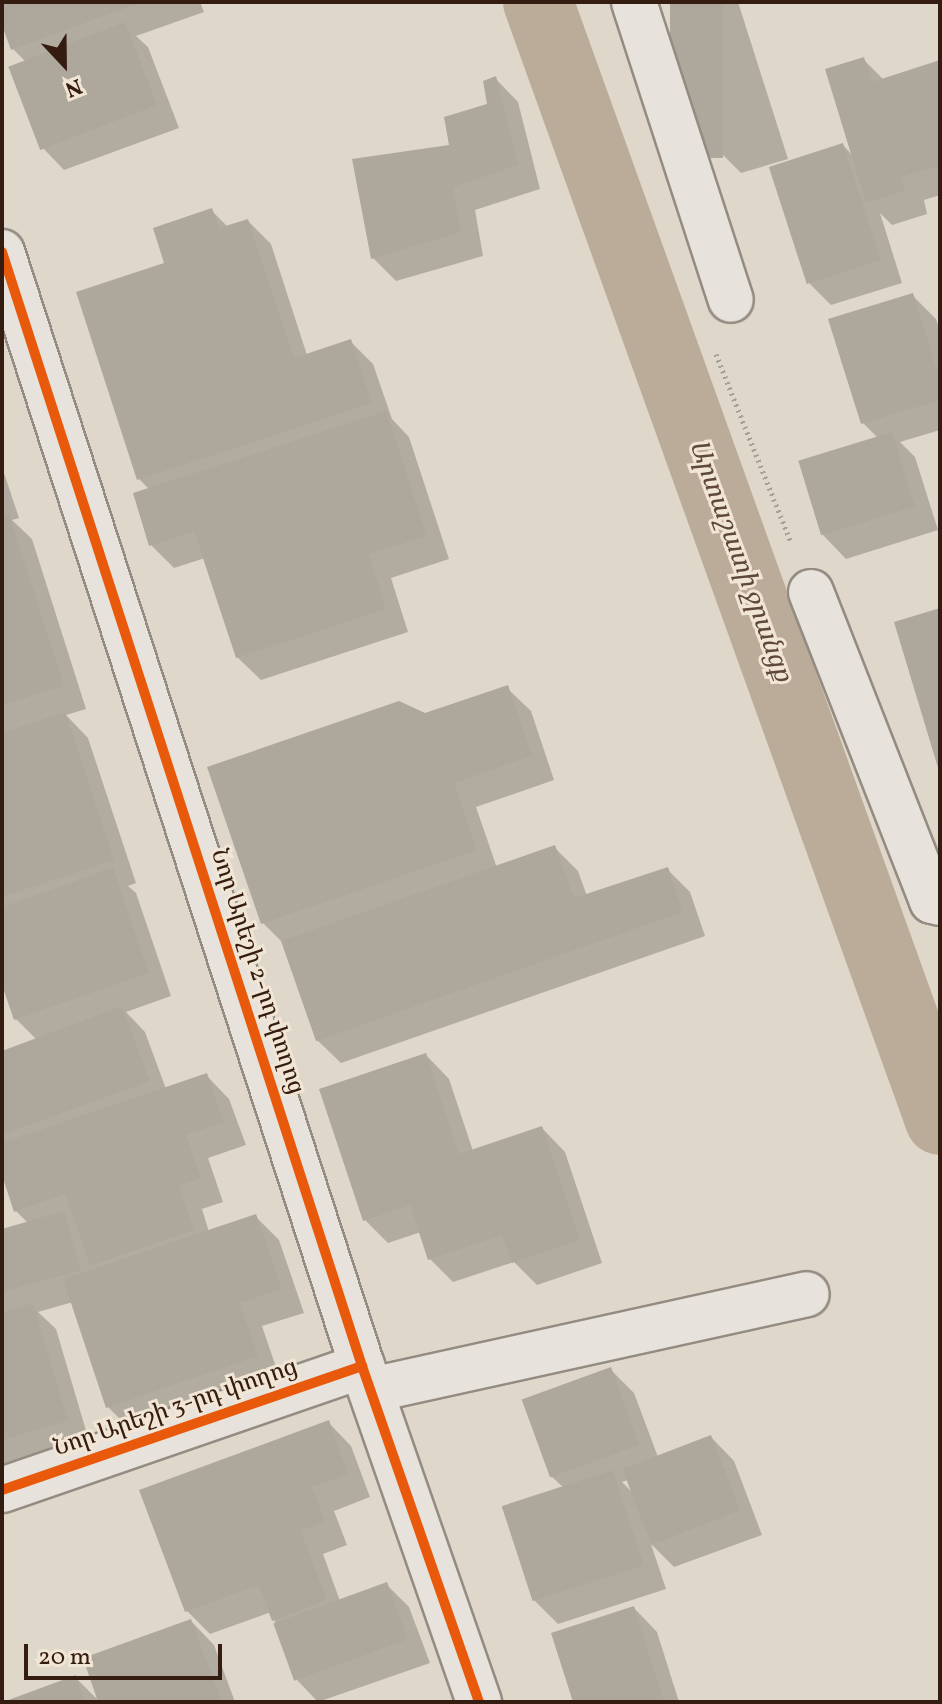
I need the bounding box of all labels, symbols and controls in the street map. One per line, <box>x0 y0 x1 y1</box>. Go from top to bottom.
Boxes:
north arrow <box>24 24 104 104</box>
text: N <box>60 69 86 104</box>
water label: Արտաշատի ջրանցք <box>681 436 797 686</box>
street label: Նոր Արեշի 2-րդ փողոց <box>203 846 309 1098</box>
street label: Նոր Արեշի 3-րդ փողոց <box>50 1354 302 1464</box>
scale bar <box>28 1628 226 1678</box>
text: 20 m <box>38 1641 91 1675</box>

